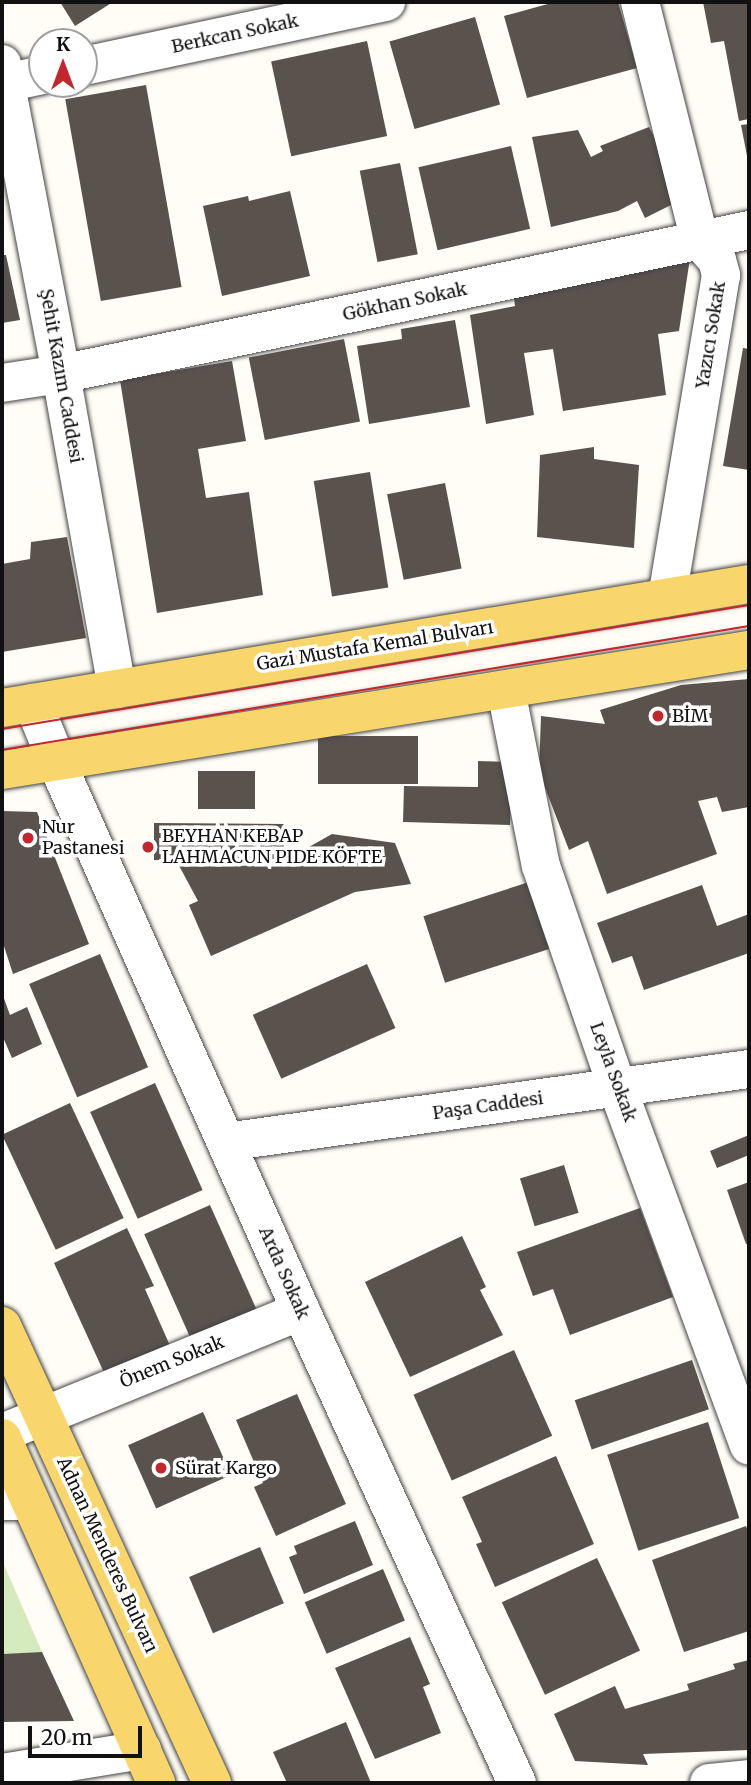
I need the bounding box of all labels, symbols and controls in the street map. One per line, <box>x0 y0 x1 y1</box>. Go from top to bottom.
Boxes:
street label: Berkcan Sokak <box>170 10 300 58</box>
north arrow <box>28 28 98 98</box>
text: K <box>56 32 70 56</box>
street label: Gökhan Sokak <box>341 278 469 326</box>
street label: Yazıcı Sokak <box>692 280 730 390</box>
street label: Şehit Kazım Caddesi <box>35 287 87 465</box>
street label: Gazi Mustafa Kemal Bulvarı <box>255 617 495 675</box>
place label: BİM <box>672 705 708 727</box>
marker: BİM <box>650 708 666 724</box>
place label: Nur Pastanesi <box>42 817 125 860</box>
place label: BEYHAN KEBAP LAHMACUN PIDE KÖFTE <box>162 826 382 868</box>
marker: Nur Pastanesi <box>20 830 36 846</box>
marker: BEYHAN KEBAP LAHMACUN PIDE KÖFTE <box>140 839 156 855</box>
street label: Leyla Sokak <box>585 1019 641 1125</box>
street label: Paşa Caddesi <box>431 1088 545 1124</box>
street label: Arda Sokak <box>254 1223 314 1323</box>
street label: Önem Sokak <box>117 1331 227 1393</box>
street label: Adnan Menderes Bulvarı <box>52 1454 162 1656</box>
place label: Sürat Kargo <box>175 1457 277 1479</box>
marker: Sürat Kargo <box>153 1460 169 1476</box>
scale bar <box>32 1712 145 1756</box>
text: 20 m <box>41 1724 92 1751</box>

